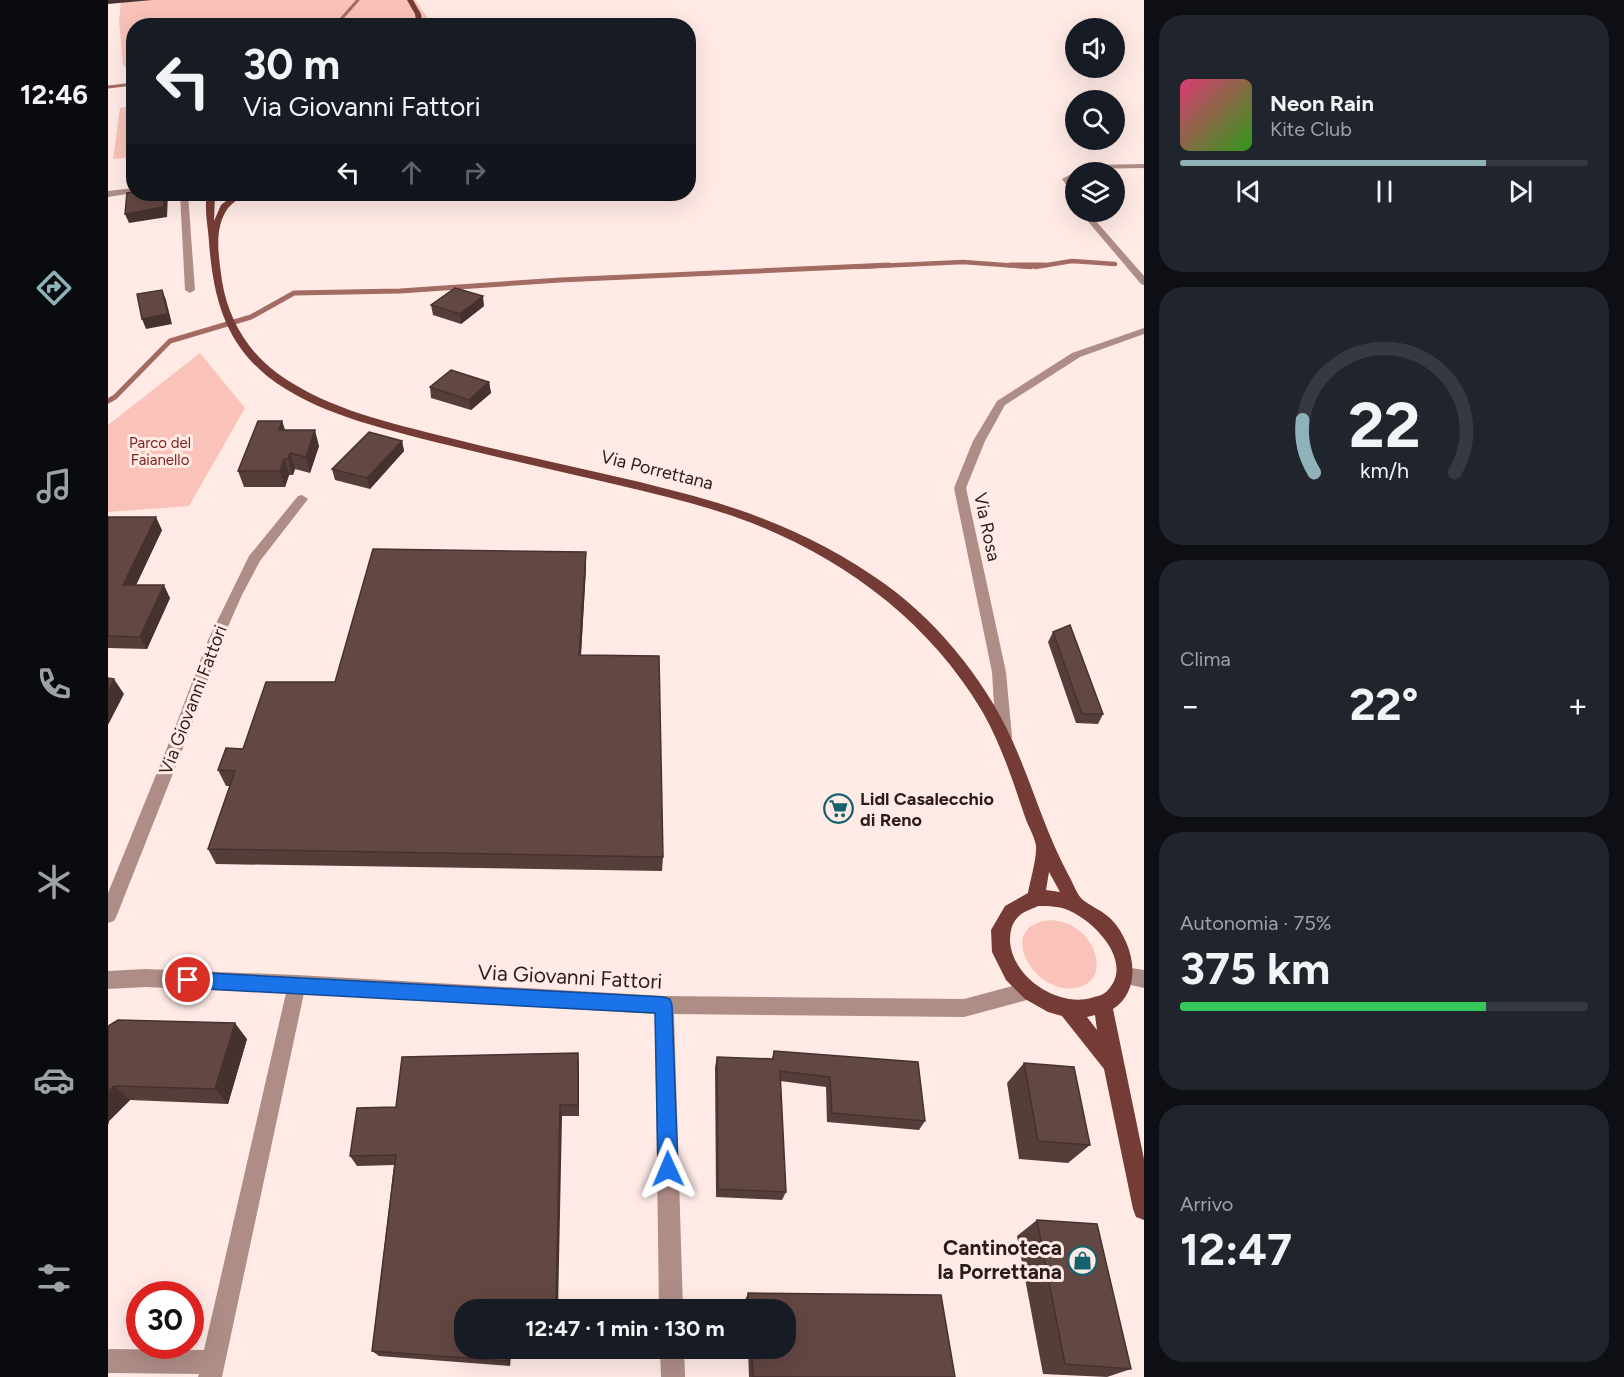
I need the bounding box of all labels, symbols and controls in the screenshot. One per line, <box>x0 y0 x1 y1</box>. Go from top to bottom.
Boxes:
map controls <box>1065 18 1125 222</box>
button: sound <box>1065 18 1125 78</box>
text: 30 m <box>243 39 340 90</box>
icon: left <box>144 42 222 120</box>
text: 12:46 <box>20 78 88 111</box>
text: Via Giovanni Fattori <box>243 90 481 123</box>
button: search <box>1065 90 1125 150</box>
text: Neon Rain <box>1270 90 1374 117</box>
text: Kite Club <box>1270 117 1352 141</box>
icon: left <box>332 156 365 189</box>
icon: ahead <box>395 156 428 189</box>
icon: right <box>458 156 491 189</box>
button: layers <box>1065 162 1125 222</box>
icon: previous <box>1232 175 1265 208</box>
icon: pause <box>1368 175 1401 208</box>
icon: next <box>1504 175 1537 208</box>
icon: directions <box>33 267 75 309</box>
text: 22 <box>1348 388 1420 463</box>
park label: Parco del Faianello <box>129 434 191 469</box>
street label: Via Porrettana <box>599 445 715 495</box>
text: km/h <box>1360 459 1408 484</box>
icon: music <box>33 465 75 507</box>
street label: Via Rosa <box>969 491 1005 563</box>
street label: Via Giovanni Fattori <box>154 622 232 778</box>
text: Clima <box>1180 647 1231 671</box>
icon: phone <box>33 663 75 705</box>
text: 22° <box>1349 677 1419 731</box>
text: − <box>1180 686 1201 725</box>
text: + <box>1567 686 1588 725</box>
place label: Lidl Casalecchio di Reno <box>860 788 994 831</box>
supermarket icon: Lidl Casalecchio di Reno <box>823 793 855 825</box>
icon: climate <box>33 861 75 903</box>
text: Autonomia · 75% <box>1180 911 1331 935</box>
text: 375 km <box>1180 941 1330 995</box>
pin <box>162 954 213 1005</box>
street label: Via Giovanni Fattori <box>477 959 663 994</box>
icon: arrive <box>171 963 204 996</box>
icon: car <box>33 1059 75 1101</box>
position arrow <box>636 1137 700 1201</box>
text: Arrivo <box>1180 1192 1233 1216</box>
text: 12:47 <box>1180 1222 1292 1276</box>
place label: Cantinoteca la Porrettana <box>937 1235 1062 1284</box>
shop icon: Cantinoteca la Porrettana <box>1067 1244 1099 1276</box>
icon: filters <box>33 1257 75 1299</box>
speed limit sign: 30 <box>126 1281 204 1359</box>
text: 12:47 · 1 min · 130 m <box>525 1315 725 1342</box>

